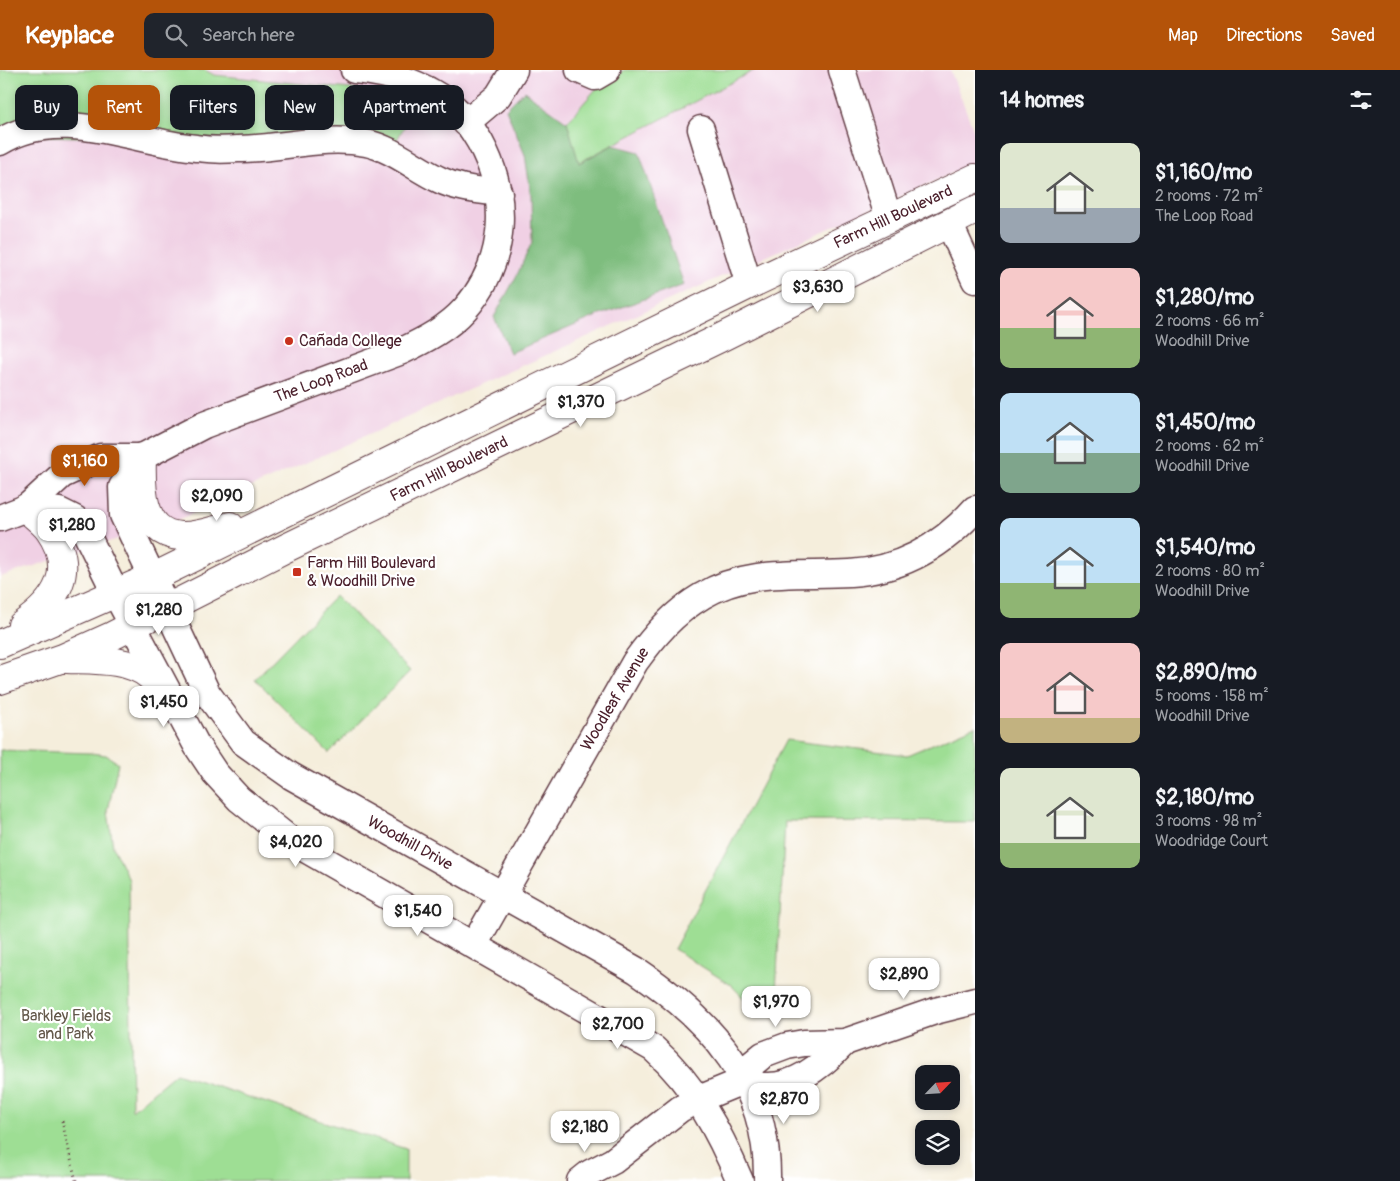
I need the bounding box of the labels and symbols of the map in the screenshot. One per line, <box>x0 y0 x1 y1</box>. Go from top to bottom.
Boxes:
street label: Farm Hill Boulevard <box>830 181 956 253</box>
pin: $3,630 <box>777 270 859 313</box>
place label: Cañada College <box>299 331 402 351</box>
marker: Cañada College <box>283 335 295 347</box>
street label: The Loop Road <box>271 355 371 407</box>
pin: $1,370 <box>540 386 622 428</box>
street label: Farm Hill Boulevard <box>387 432 511 506</box>
pin: $1,160 <box>44 444 126 487</box>
pin: $2,090 <box>176 480 258 522</box>
pin: $1,280 <box>31 508 113 551</box>
place label: Farm Hill Boulevard & Woodhill Drive <box>307 553 436 591</box>
marker: Farm Hill Boulevard & Woodhill Drive <box>291 566 303 578</box>
pin: $1,280 <box>118 594 200 636</box>
street label: Woodleaf Avenue <box>576 644 654 754</box>
pin: $1,450 <box>123 686 205 728</box>
street label: Woodhill Drive <box>364 811 456 875</box>
pin: $4,020 <box>255 826 337 868</box>
pin: $1,540 <box>377 894 459 937</box>
pin: $2,890 <box>863 958 945 1000</box>
pin: $1,970 <box>735 986 817 1028</box>
park label: Barkley Fields and Park <box>21 1006 111 1044</box>
pin: $2,700 <box>577 1008 659 1050</box>
north arrow <box>915 1065 960 1110</box>
pin: $2,870 <box>743 1082 825 1125</box>
pin: $2,180 <box>544 1110 626 1153</box>

